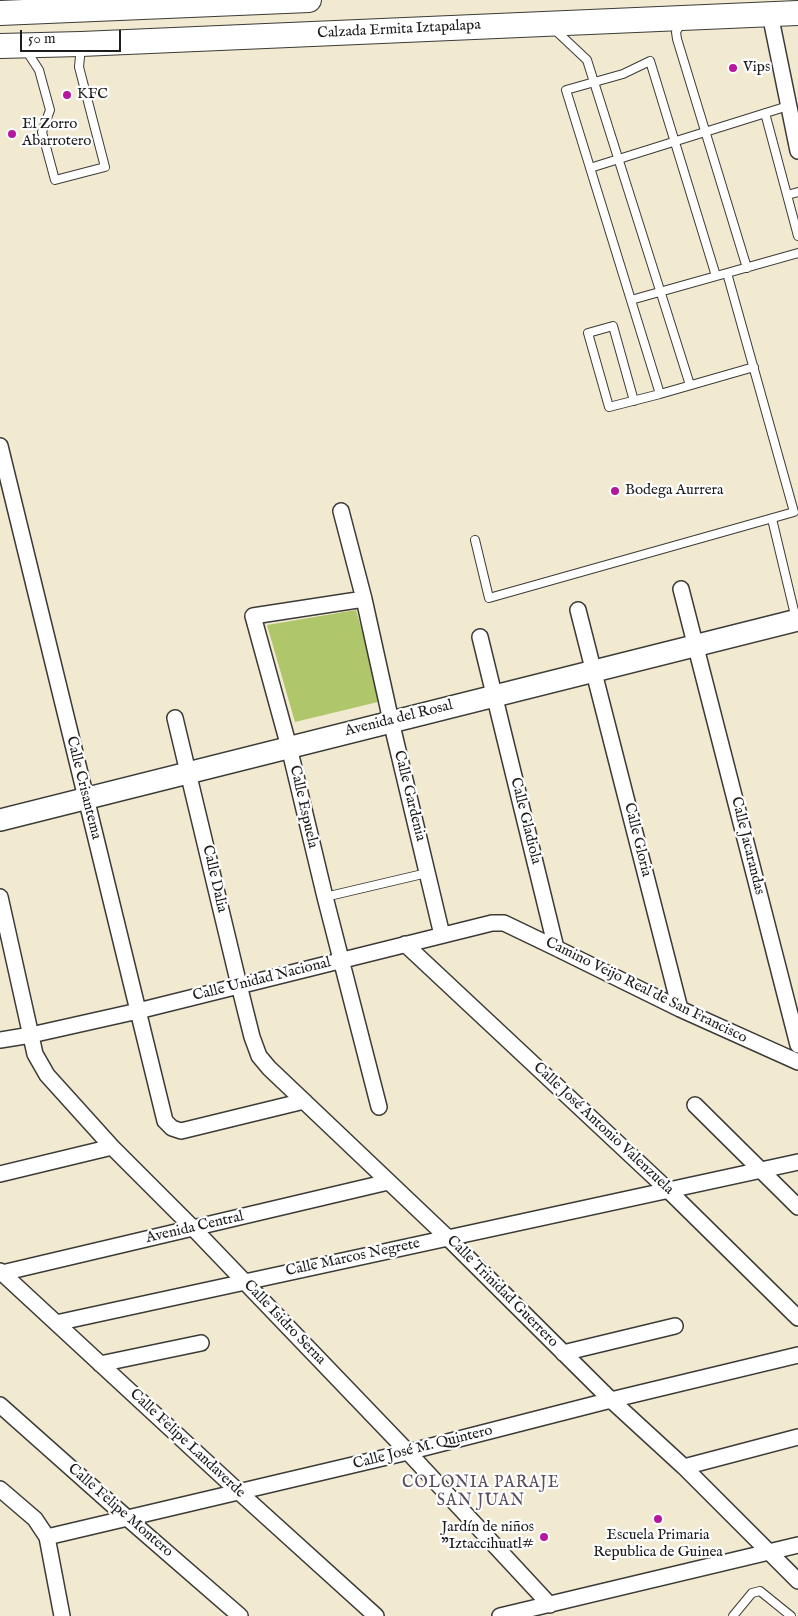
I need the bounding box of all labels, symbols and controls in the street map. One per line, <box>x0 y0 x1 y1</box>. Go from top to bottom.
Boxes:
street label: Calzada Ermita Iztapalapa <box>317 17 481 43</box>
scale bar <box>22 20 124 52</box>
text: 50 m <box>28 29 56 48</box>
place label: Vips <box>743 59 770 77</box>
marker: Vips <box>727 62 739 74</box>
place label: KFC <box>77 86 108 104</box>
marker: KFC <box>61 89 73 101</box>
place label: El Zorro Abarrotero <box>22 116 91 151</box>
marker: El Zorro Abarrotero <box>6 128 18 140</box>
place label: Bodega Aurrera <box>625 482 724 500</box>
marker: Bodega Aurrera <box>609 485 621 497</box>
street label: Avenida del Rosal <box>343 697 455 741</box>
street label: Calle Crisantema <box>62 735 104 841</box>
street label: Calle Gardenia <box>389 749 429 843</box>
street label: Calle Espuela <box>285 764 321 850</box>
street label: Calle Gladiola <box>506 776 544 866</box>
street label: Calle Jacarandas <box>726 795 768 897</box>
street label: Calle Gloria <box>619 801 655 879</box>
street label: Calle Dalia <box>198 844 230 914</box>
street label: Camino Veijo Real de San Francisco <box>542 934 750 1048</box>
street label: Calle Unidad Nacional <box>191 954 333 1006</box>
street label: Calle José Antonio Valenzuela <box>529 1059 677 1199</box>
street label: Avenida Central <box>144 1208 246 1248</box>
street label: Calle Trinidad Guerrero <box>442 1232 562 1352</box>
street label: Calle Marcos Negrete <box>284 1235 422 1281</box>
street label: Calle Isidro Serna <box>239 1277 329 1369</box>
street label: Calle Felipe Landaverde <box>125 1386 249 1502</box>
street label: Calle José M. Quintero <box>351 1422 495 1474</box>
street label: Calle Felipe Montero <box>64 1460 176 1562</box>
district label: COLONIA PARAJE SAN JUAN <box>400 1474 562 1512</box>
marker: Escuela Primaria Republica de Guinea <box>652 1513 664 1525</box>
place label: Jardín de niños "Iztaccihuatl# <box>441 1519 534 1554</box>
place label: Escuela Primaria Republica de Guinea <box>593 1527 723 1562</box>
marker: Jardín de niños "Iztaccihuatl# <box>538 1531 550 1543</box>

